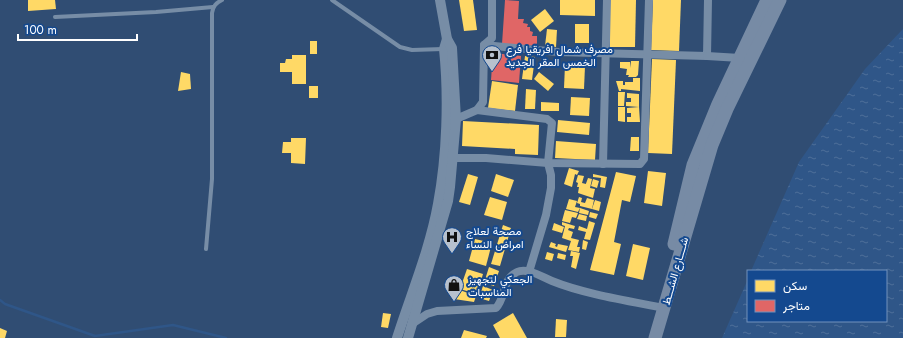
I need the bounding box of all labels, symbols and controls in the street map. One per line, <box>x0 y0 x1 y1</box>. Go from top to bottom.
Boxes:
scale bar <box>18 16 137 42</box>
text: 100 m <box>24 21 57 39</box>
place label: مصرف شمال افريقيا فرع الخمس المقر الجديد <box>506 41 613 70</box>
bank icon: مصرف شمال افريقيا فرع الخمس المقر الجديد <box>481 44 503 72</box>
place label: مصحة لعلاج امراض النساء <box>466 223 524 252</box>
hospital icon: مصحة لعلاج امراض النساء <box>441 226 463 254</box>
street label: شــــارع الشـــط <box>658 235 692 307</box>
legend <box>747 270 887 322</box>
place label: الجعكي لتجهيز المناسبات <box>467 271 532 300</box>
shop icon: الجعكي لتجهيز المناسبات <box>443 274 465 302</box>
text: سكن <box>783 277 807 295</box>
text: متاجر <box>782 297 810 315</box>

